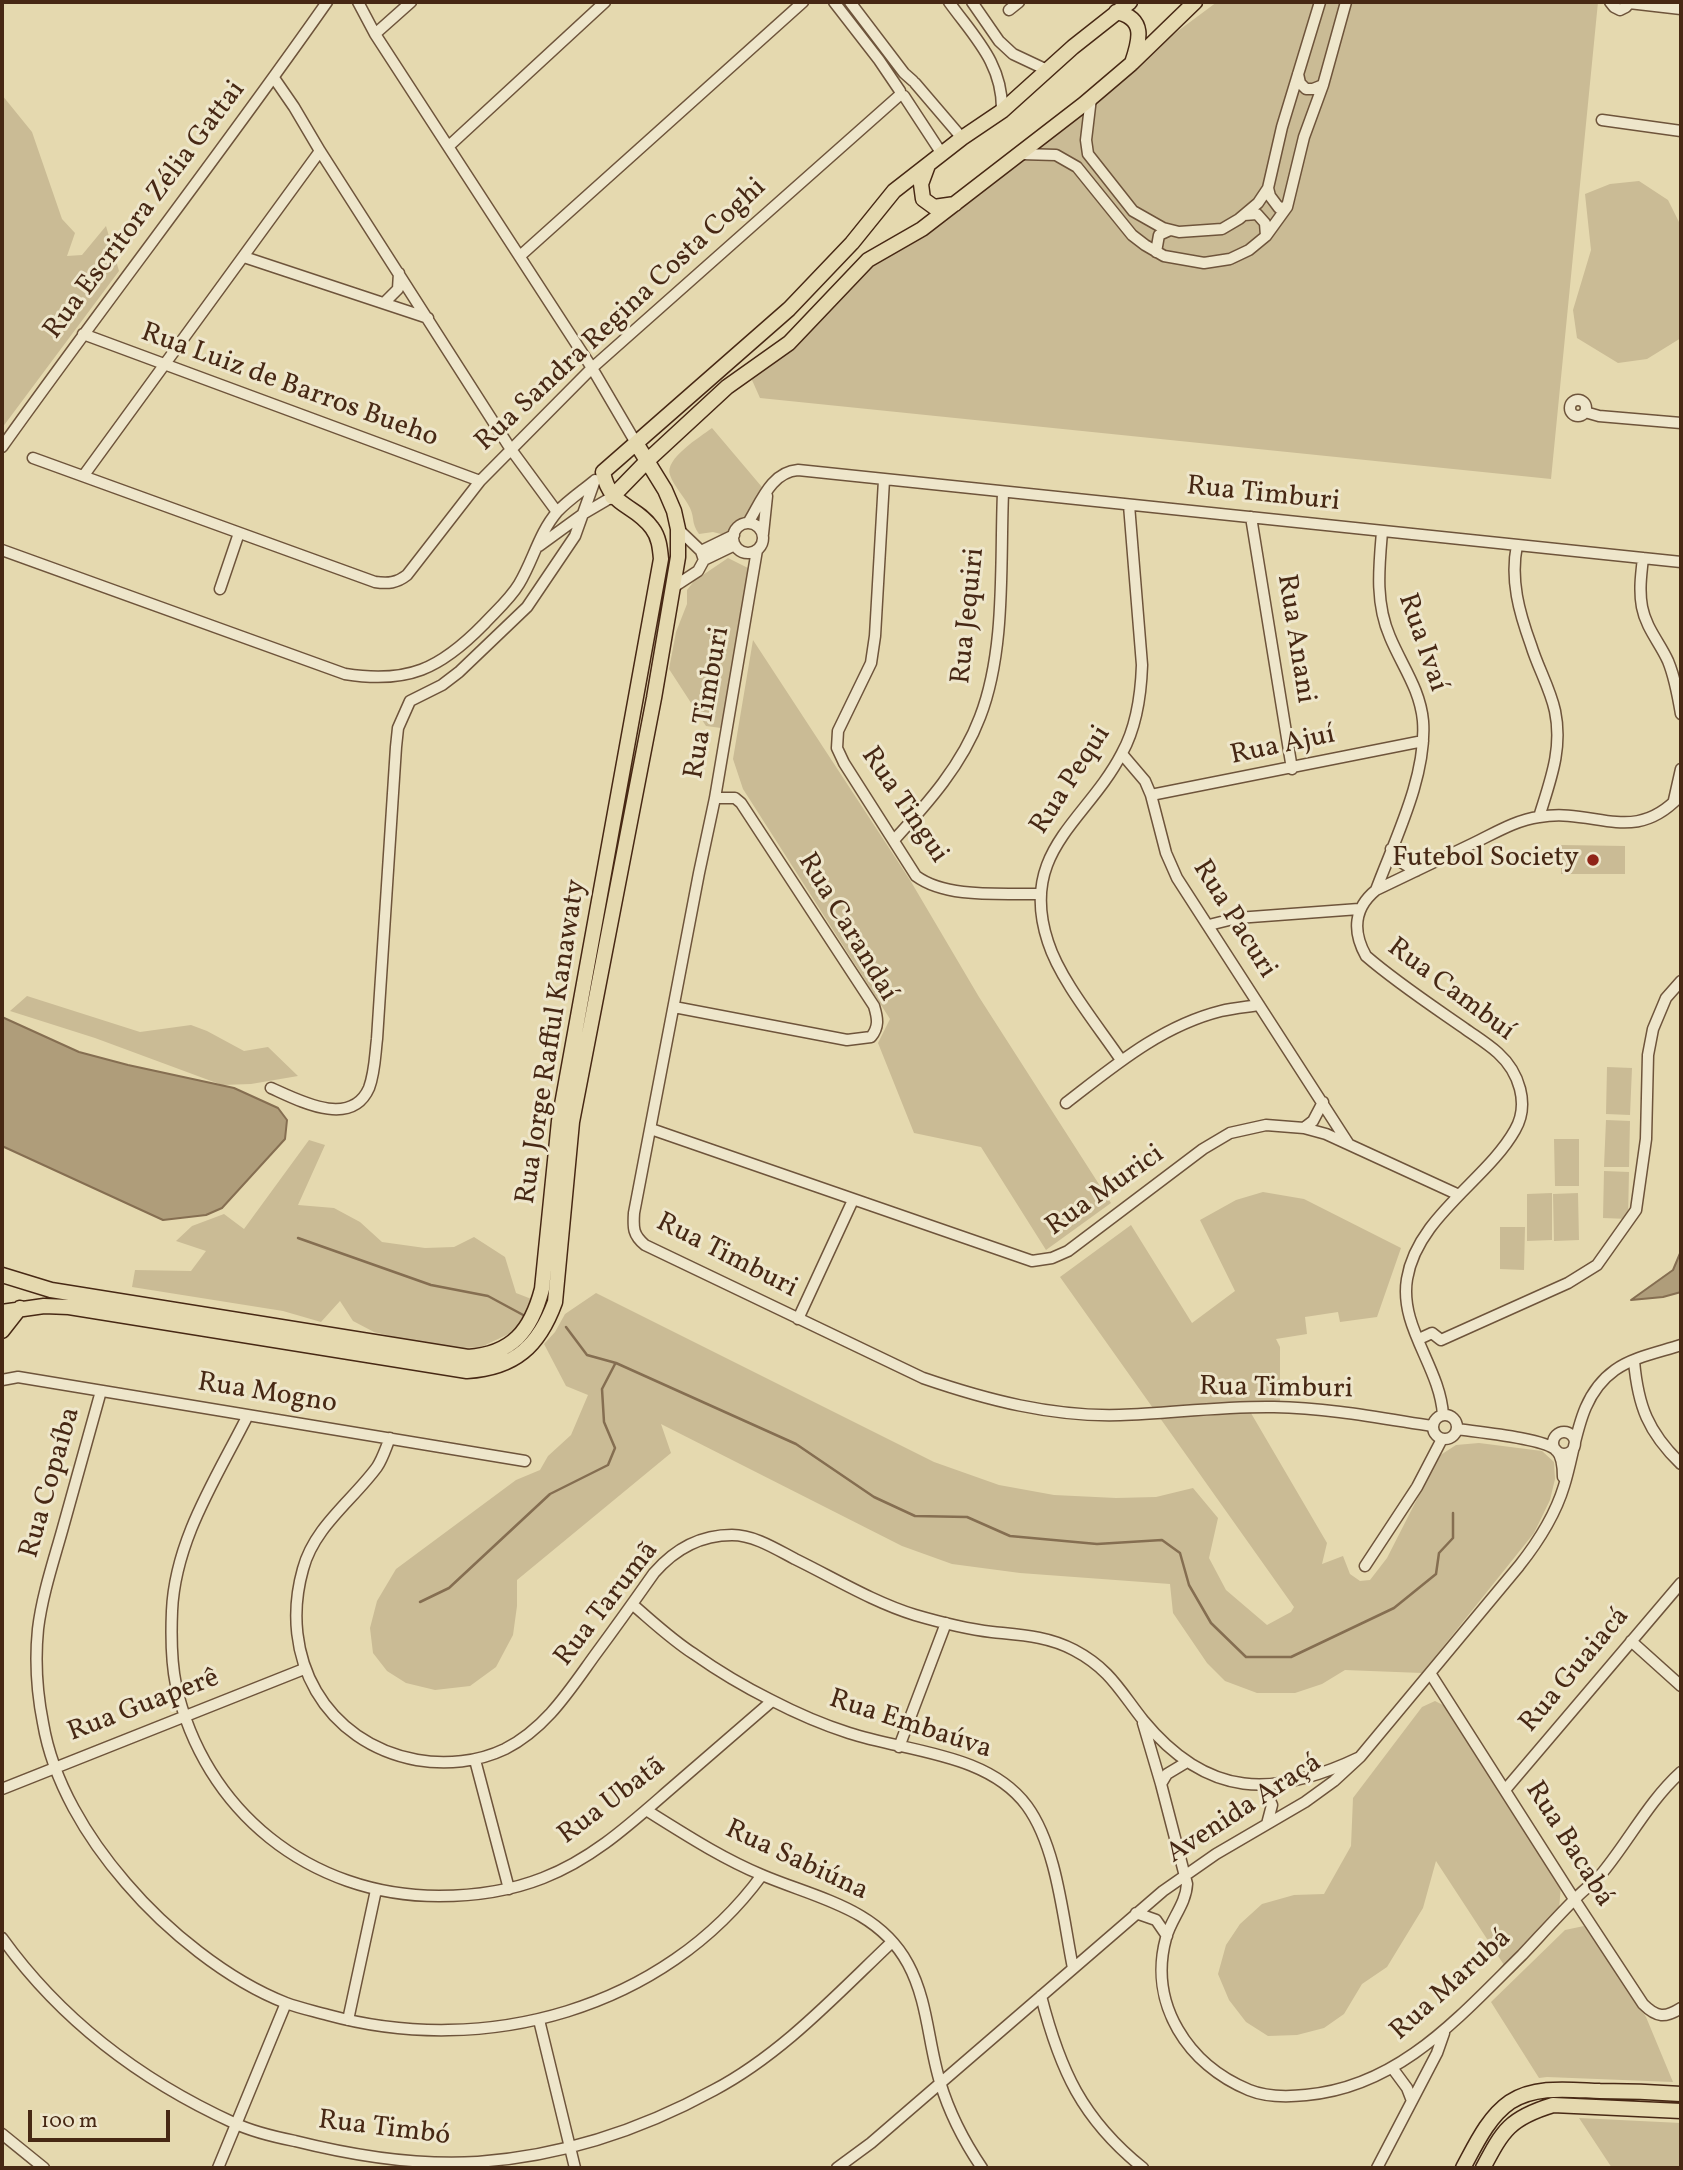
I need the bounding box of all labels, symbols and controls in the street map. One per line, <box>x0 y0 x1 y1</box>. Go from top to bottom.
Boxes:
street label: Rua Escritora Zélia Gattai <box>38 75 254 347</box>
street label: Rua Sandra Regina Costa Coghi <box>470 172 774 460</box>
street label: Rua Luiz de Barros Bueho <box>136 317 442 457</box>
street label: Rua Timburi <box>1185 471 1341 521</box>
street label: Rua Jequiri <box>946 546 994 686</box>
street label: Rua Anani <box>1267 572 1321 706</box>
street label: Rua Ivaí <box>1389 590 1453 696</box>
street label: Rua Timburi <box>679 624 739 782</box>
street label: Rua Pequi <box>1024 720 1120 842</box>
street label: Rua Ajuí <box>1228 720 1338 774</box>
street label: Rua Tingui <box>852 741 954 871</box>
place label: Futebol Society <box>1392 843 1579 877</box>
street label: Rua Carandaí <box>789 848 903 1008</box>
marker: Futebol Society <box>1585 852 1601 868</box>
street label: Rua Pacuri <box>1183 855 1283 985</box>
street label: Rua Jorge Rafful Kanawaty <box>511 877 595 1207</box>
street label: Rua Cambuí <box>1380 932 1520 1050</box>
street label: Rua Murici <box>1040 1139 1172 1245</box>
street label: Rua Timburi <box>650 1207 802 1307</box>
street label: Rua Mogno <box>195 1367 339 1423</box>
street label: Rua Timburi <box>1199 1372 1353 1408</box>
street label: Rua Copaíba <box>14 1404 90 1562</box>
street label: Rua Tarumã <box>549 1536 667 1674</box>
street label: Rua Guaiacá <box>1514 1601 1638 1741</box>
street label: Rua Guaperê <box>64 1663 224 1751</box>
street label: Rua Embaúva <box>824 1684 996 1768</box>
street label: Avenida Araçá <box>1161 1747 1329 1873</box>
street label: Rua Ubatã <box>553 1751 673 1853</box>
street label: Rua Bacabá <box>1516 1776 1620 1914</box>
street label: Rua Sabiúna <box>719 1814 873 1910</box>
street label: Rua Marubá <box>1385 1923 1519 2049</box>
scale bar <box>32 2096 173 2140</box>
street label: Rua Timbó <box>316 2105 452 2155</box>
text: 100 m <box>41 2107 98 2136</box>

